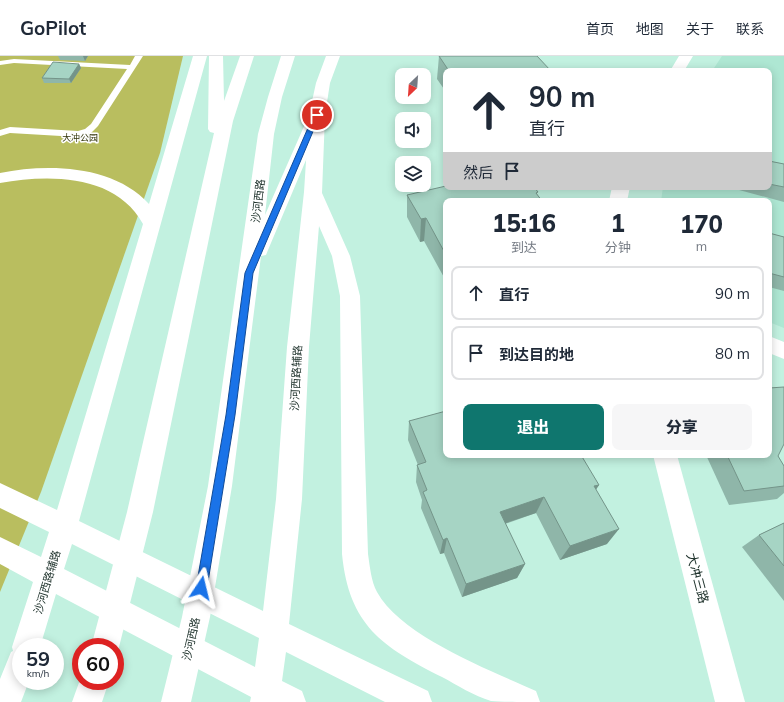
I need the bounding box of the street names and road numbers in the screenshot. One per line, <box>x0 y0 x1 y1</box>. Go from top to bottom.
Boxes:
street label: 沙河西路 <box>248 178 268 224</box>
street label: 沙河西路辅路 <box>287 345 305 411</box>
street label: 沙河西路辅路 <box>31 548 63 616</box>
street label: 大冲三路 <box>684 551 712 605</box>
street label: 沙河西路 <box>179 616 203 662</box>

